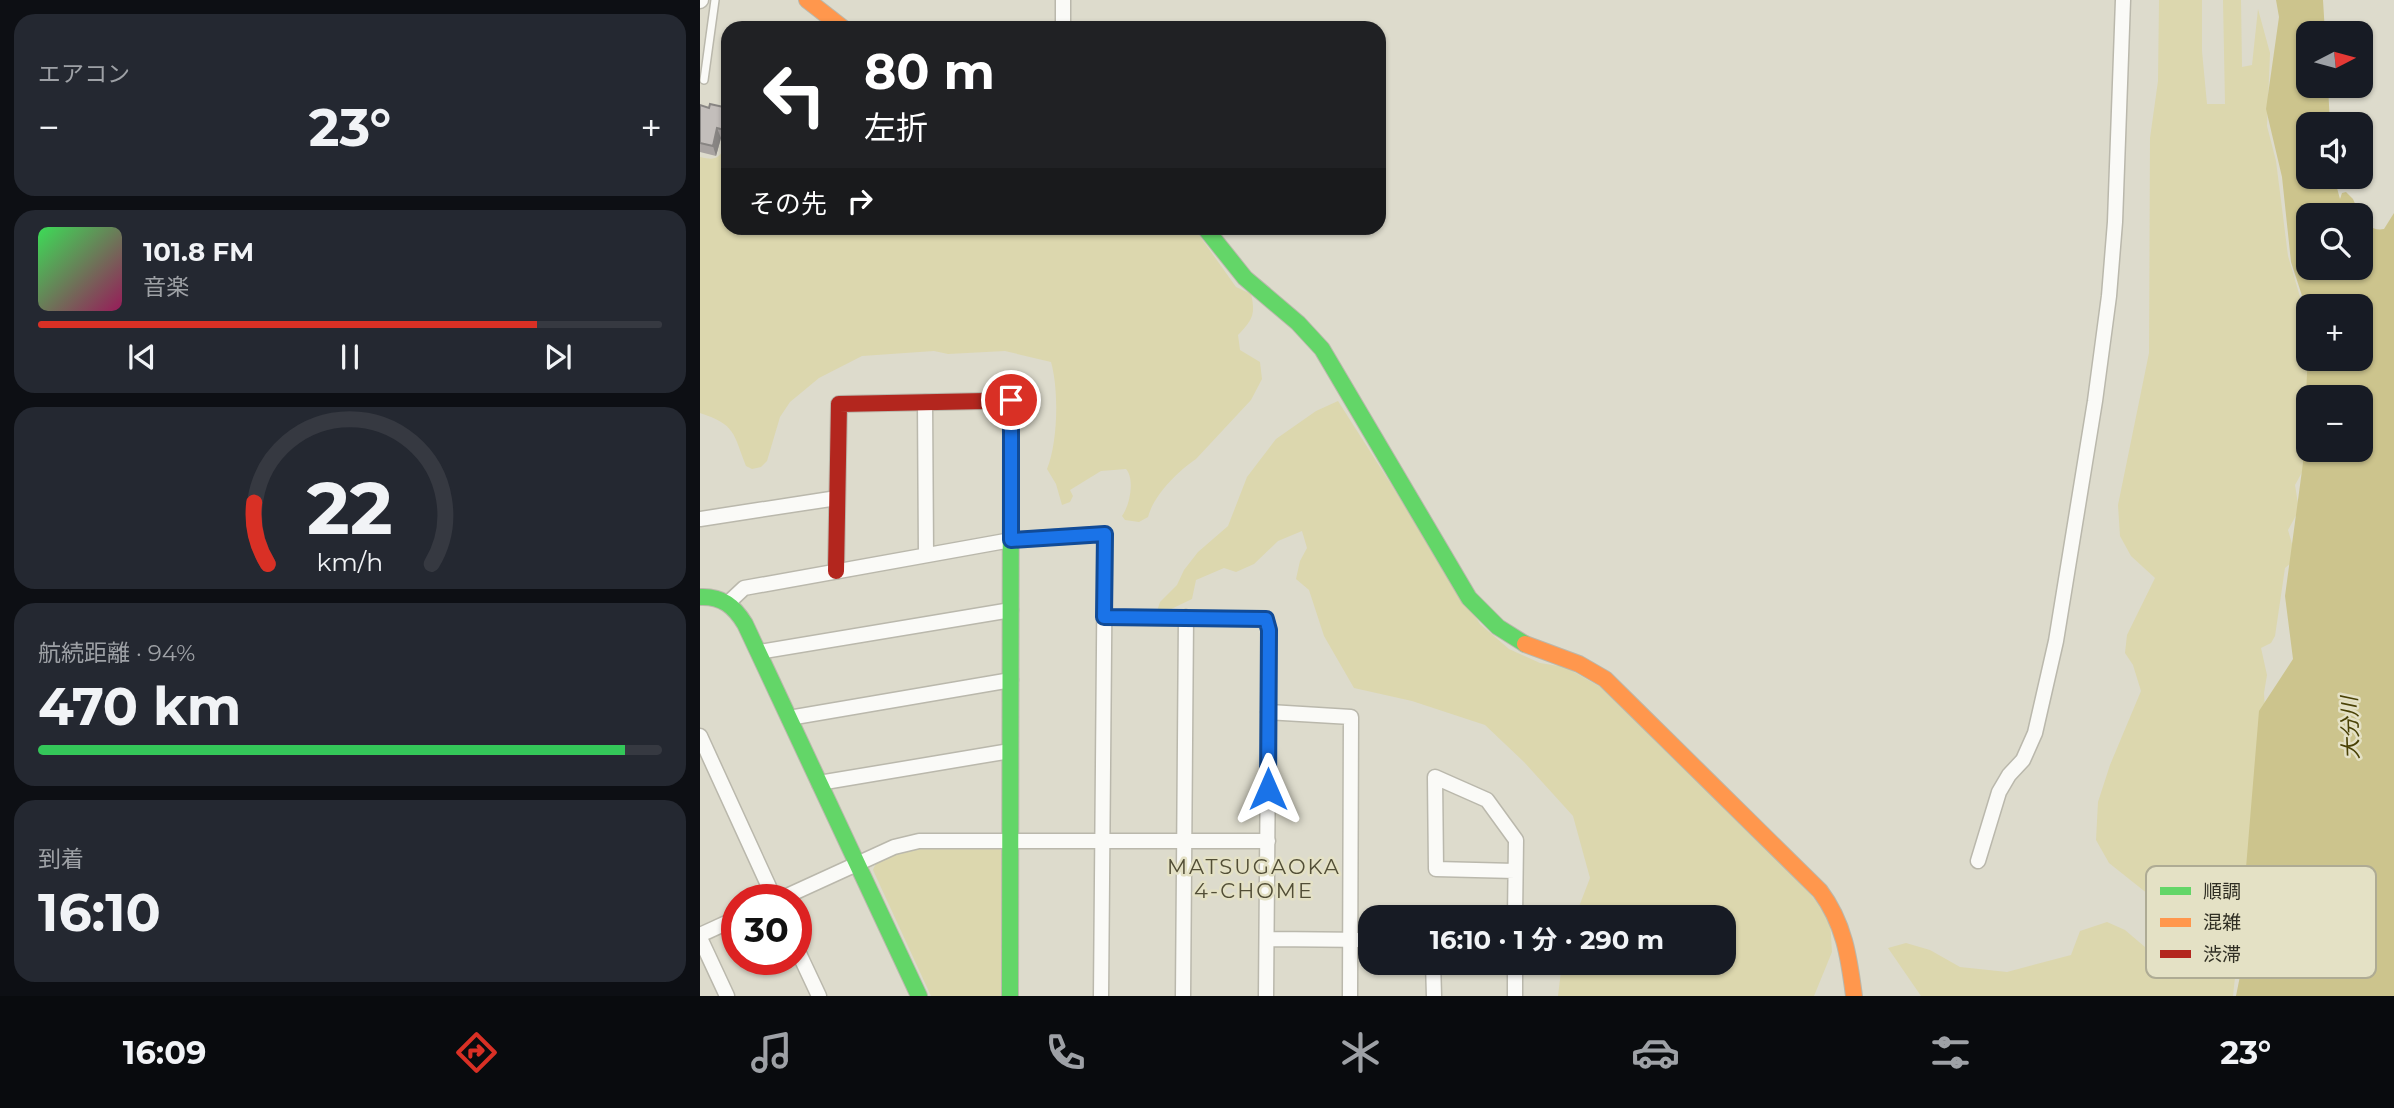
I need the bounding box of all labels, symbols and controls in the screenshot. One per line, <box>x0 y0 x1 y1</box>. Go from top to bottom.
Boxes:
north arrow <box>2296 21 2373 98</box>
map controls <box>2296 21 2373 462</box>
text: 80 m <box>864 42 995 101</box>
icon: left <box>749 49 840 140</box>
text: エアコン <box>38 60 130 88</box>
text: 23° <box>309 96 391 159</box>
text: − <box>38 104 60 151</box>
text: + <box>640 104 662 151</box>
text: 左折 <box>864 108 928 147</box>
button: sound <box>2296 112 2373 189</box>
icon: right <box>841 182 879 220</box>
text: その先 <box>749 188 827 220</box>
button: search <box>2296 203 2373 280</box>
text: 101.8 FM <box>143 236 254 268</box>
text: 音楽 <box>143 273 189 301</box>
button: + <box>2296 294 2373 371</box>
icon: previous <box>123 338 161 376</box>
icon: pause <box>331 338 369 376</box>
icon: next <box>539 338 577 376</box>
pin <box>981 370 1041 430</box>
icon: arrive <box>992 381 1030 419</box>
button: − <box>2296 385 2373 462</box>
text: 22 <box>307 464 393 552</box>
text: km/h <box>317 547 383 577</box>
text: 航続距離 · 94% <box>38 639 195 667</box>
text: 470 km <box>38 675 241 738</box>
water label: 大分川 <box>2336 694 2364 760</box>
position arrow <box>1231 752 1305 826</box>
text: 到着 <box>38 845 84 873</box>
district label: MATSUGAOKA 4-CHOME <box>1167 854 1341 903</box>
legend <box>2146 866 2376 978</box>
text: 順調 <box>2203 880 2241 903</box>
text: 16:10 <box>38 881 161 944</box>
speed limit sign: 30 <box>721 884 812 975</box>
text: 混雑 <box>2203 911 2241 934</box>
text: 16:10 · 1 分 · 290 m <box>1430 924 1664 956</box>
text: 渋滞 <box>2203 943 2241 966</box>
icon: directions <box>452 1028 501 1077</box>
icon: music <box>747 1028 796 1077</box>
icon: phone <box>1041 1028 1090 1077</box>
icon: climate <box>1336 1028 1385 1077</box>
icon: car <box>1631 1028 1680 1077</box>
icon: filters <box>1926 1028 1975 1077</box>
text: 16:09 <box>123 1033 206 1072</box>
text: 23° <box>2220 1033 2271 1072</box>

